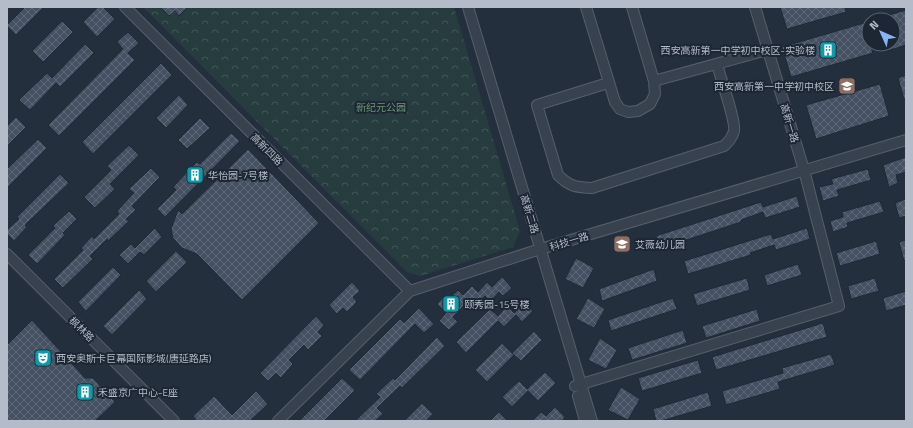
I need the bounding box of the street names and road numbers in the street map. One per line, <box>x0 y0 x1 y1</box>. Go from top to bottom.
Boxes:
street label: 高新一路 <box>777 102 803 144</box>
street label: 高新四路 <box>247 130 286 169</box>
street label: 高新二路 <box>517 193 543 235</box>
street label: 科技一路 <box>548 228 590 254</box>
street label: 枫林路 <box>66 313 98 345</box>

